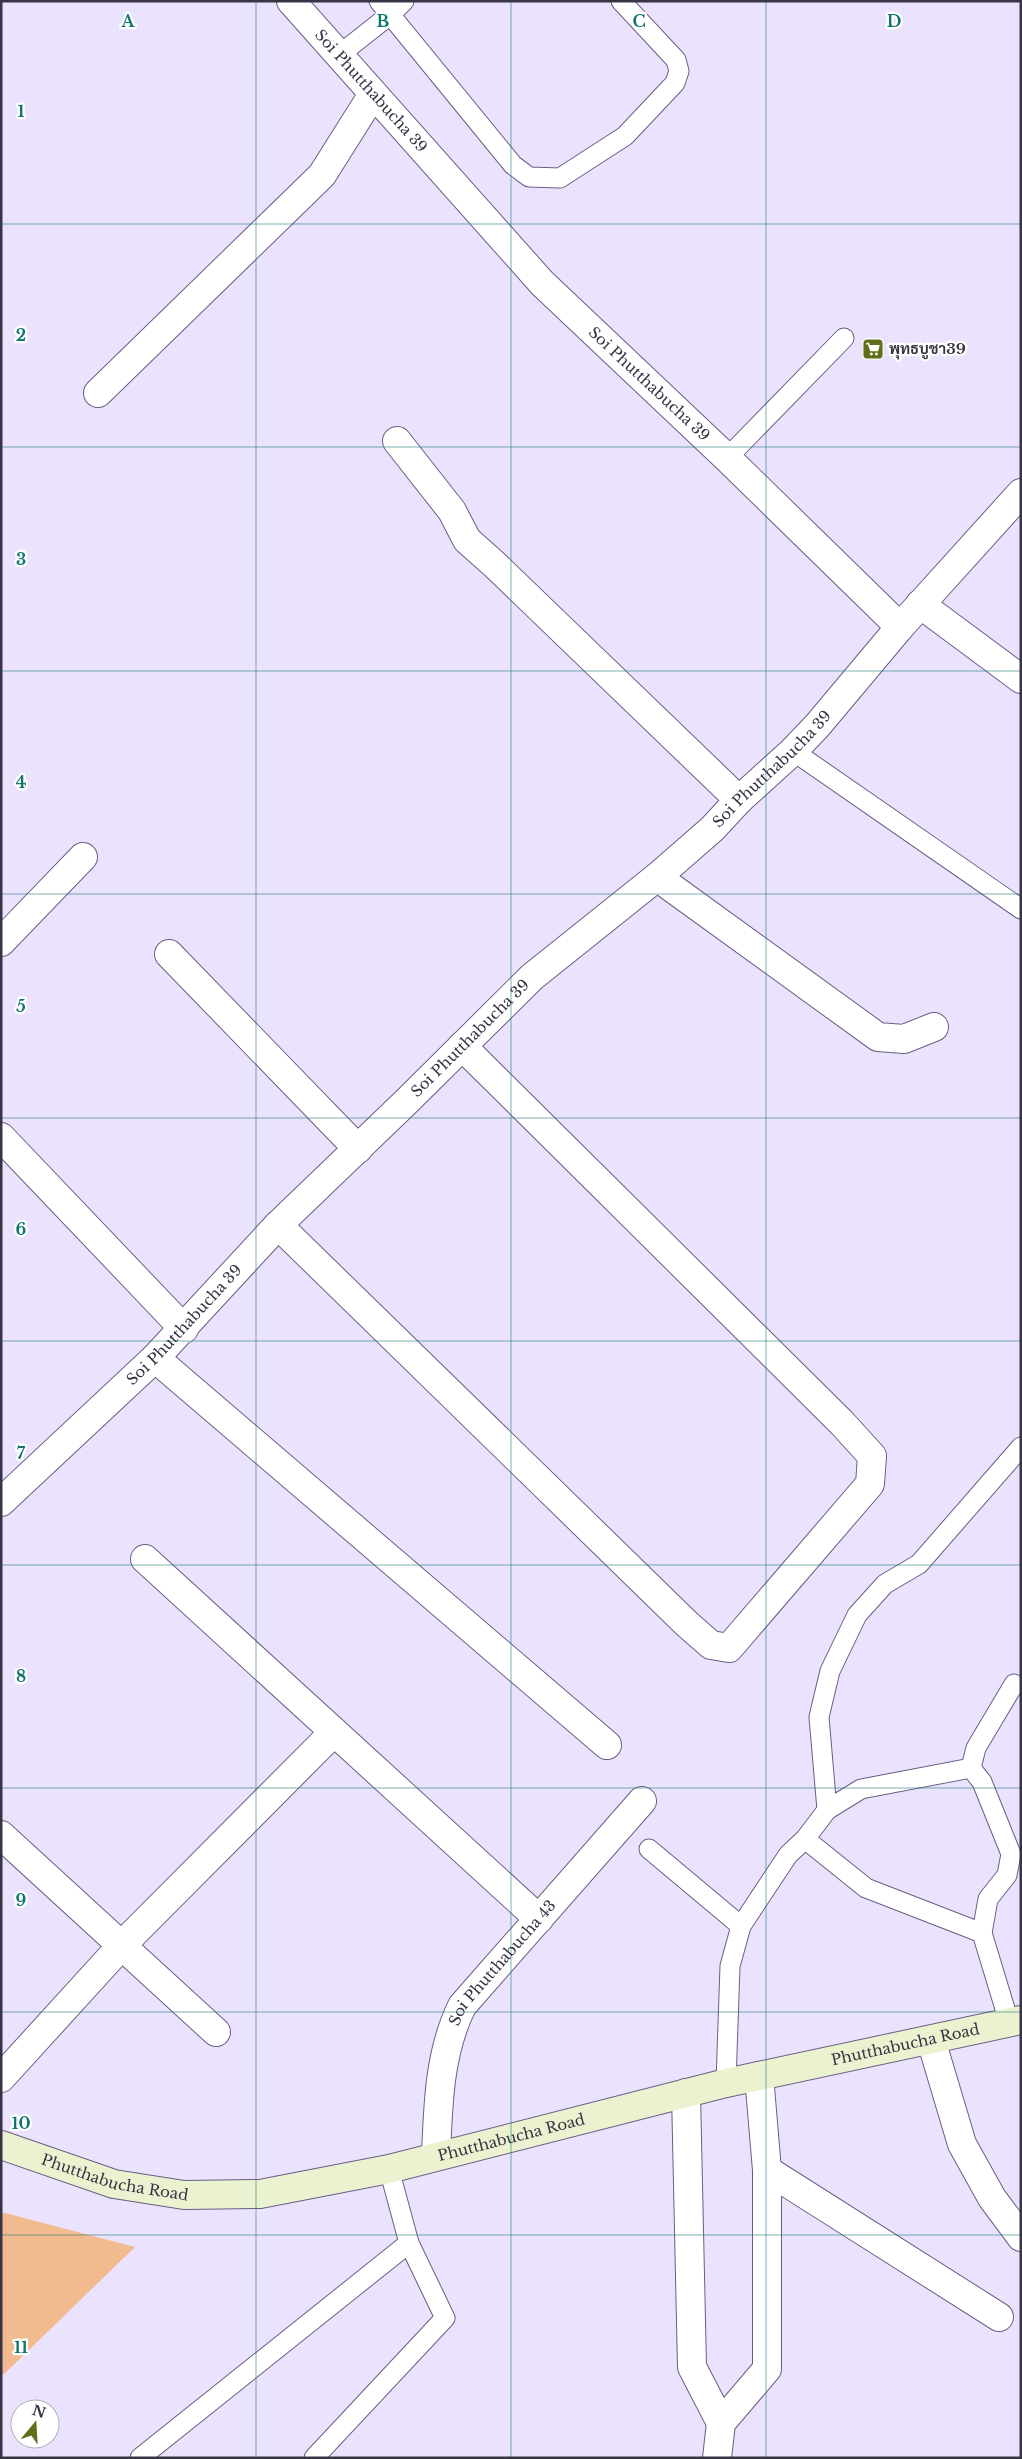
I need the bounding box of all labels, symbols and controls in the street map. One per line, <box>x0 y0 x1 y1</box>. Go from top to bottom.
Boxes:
text: A <box>121 11 136 31</box>
text: B <box>377 11 390 31</box>
text: C <box>632 11 646 31</box>
text: D <box>887 11 901 31</box>
street label: Soi Phutthabucha 39 <box>311 25 432 156</box>
text: 1 <box>18 101 25 121</box>
street label: Soi Phutthabucha 39 <box>585 322 714 445</box>
text: 2 <box>16 325 26 345</box>
supermarket icon: พุทธบูชา39 <box>861 337 885 361</box>
place label: พุทธบูชา39 <box>889 339 966 360</box>
text: 3 <box>16 549 26 569</box>
street label: Soi Phutthabucha 39 <box>708 706 835 831</box>
text: 4 <box>16 772 26 792</box>
street label: Soi Phutthabucha 39 <box>407 975 533 1101</box>
text: 5 <box>16 996 26 1016</box>
text: 6 <box>16 1219 27 1239</box>
street label: Soi Phutthabucha 39 <box>122 1260 246 1389</box>
text: 7 <box>17 1443 26 1463</box>
text: 8 <box>16 1666 26 1686</box>
text: 9 <box>16 1890 27 1910</box>
street label: Soi Phutthabucha 43 <box>445 1896 560 2028</box>
street label: Phutthabucha Road <box>829 2019 981 2069</box>
street label: Phutthabucha Road <box>435 2109 587 2165</box>
text: 10 <box>11 2113 31 2133</box>
street label: Phutthabucha Road <box>39 2150 190 2205</box>
text: 11 <box>14 2337 28 2357</box>
north arrow <box>10 2399 60 2449</box>
text: N <box>30 2401 48 2422</box>

